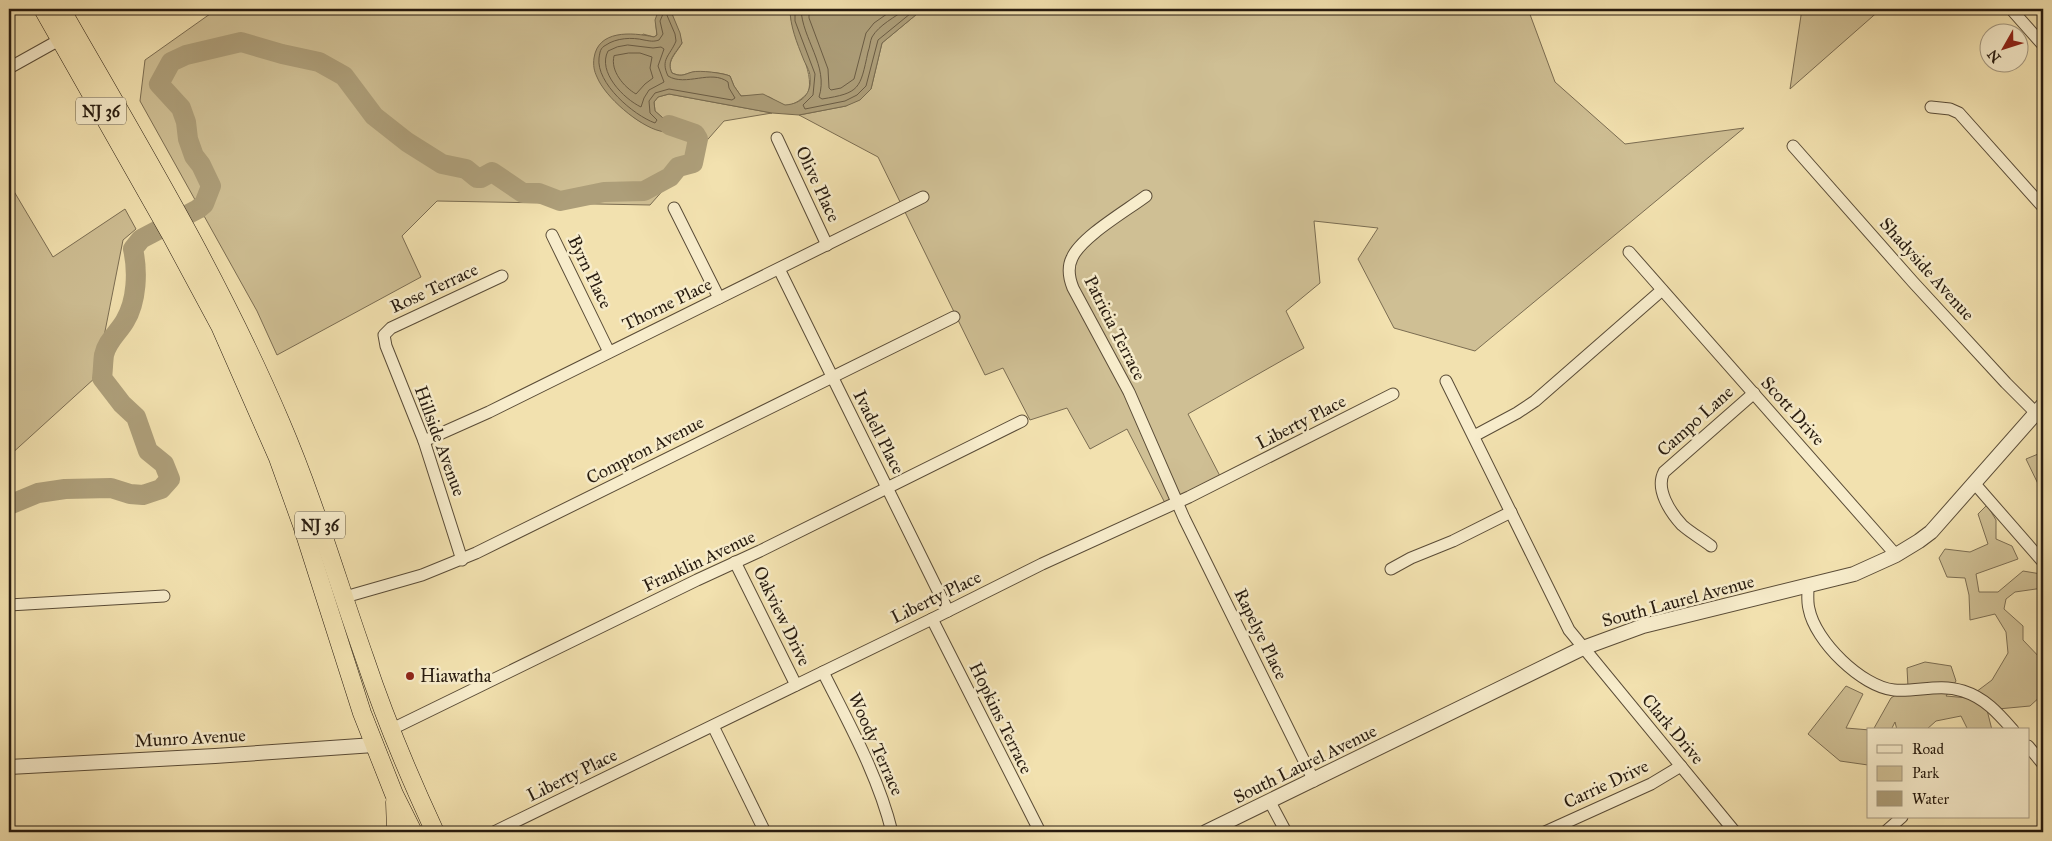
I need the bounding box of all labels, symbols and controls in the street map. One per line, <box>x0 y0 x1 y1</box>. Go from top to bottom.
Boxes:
north arrow <box>1980 22 2030 72</box>
text: N <box>1984 46 2005 66</box>
road number: NJ 36 <box>76 98 126 124</box>
street label: Olive Place <box>791 143 845 225</box>
street label: Shadyside Avenue <box>1875 213 1979 325</box>
street label: Byrn Place <box>563 232 617 312</box>
street label: Rose Terrace <box>387 258 481 318</box>
street label: Patricia Terrace <box>1079 272 1151 384</box>
street label: Thorne Place <box>619 273 715 335</box>
street label: Scott Drive <box>1756 372 1830 450</box>
street label: Campo Lane <box>1652 381 1738 461</box>
street label: Hillside Avenue <box>410 383 470 499</box>
street label: Ivadell Place <box>848 386 910 478</box>
street label: Liberty Place <box>1252 390 1350 454</box>
street label: Compton Avenue <box>583 411 707 489</box>
road number: NJ 36 <box>295 512 345 538</box>
street label: Franklin Avenue <box>639 525 759 597</box>
street label: Oakview Drive <box>748 563 816 669</box>
street label: Liberty Place <box>887 566 985 628</box>
street label: South Laurel Avenue <box>1599 570 1757 632</box>
street label: Rapelye Place <box>1229 585 1293 683</box>
street label: Hopkins Terrace <box>964 659 1038 777</box>
place label: Hiawatha <box>420 665 492 687</box>
marker: Hiawatha <box>404 670 416 682</box>
street label: Woody Terrace <box>843 689 909 799</box>
street label: Clark Drive <box>1637 689 1709 769</box>
street label: South Laurel Avenue <box>1230 720 1380 808</box>
street label: Munro Avenue <box>134 724 246 752</box>
legend <box>1867 728 2030 818</box>
text: Road <box>1912 740 1944 758</box>
street label: Liberty Place <box>523 744 621 806</box>
street label: Carrie Drive <box>1560 755 1652 813</box>
text: Park <box>1912 764 1939 782</box>
text: Water <box>1912 790 1949 808</box>

